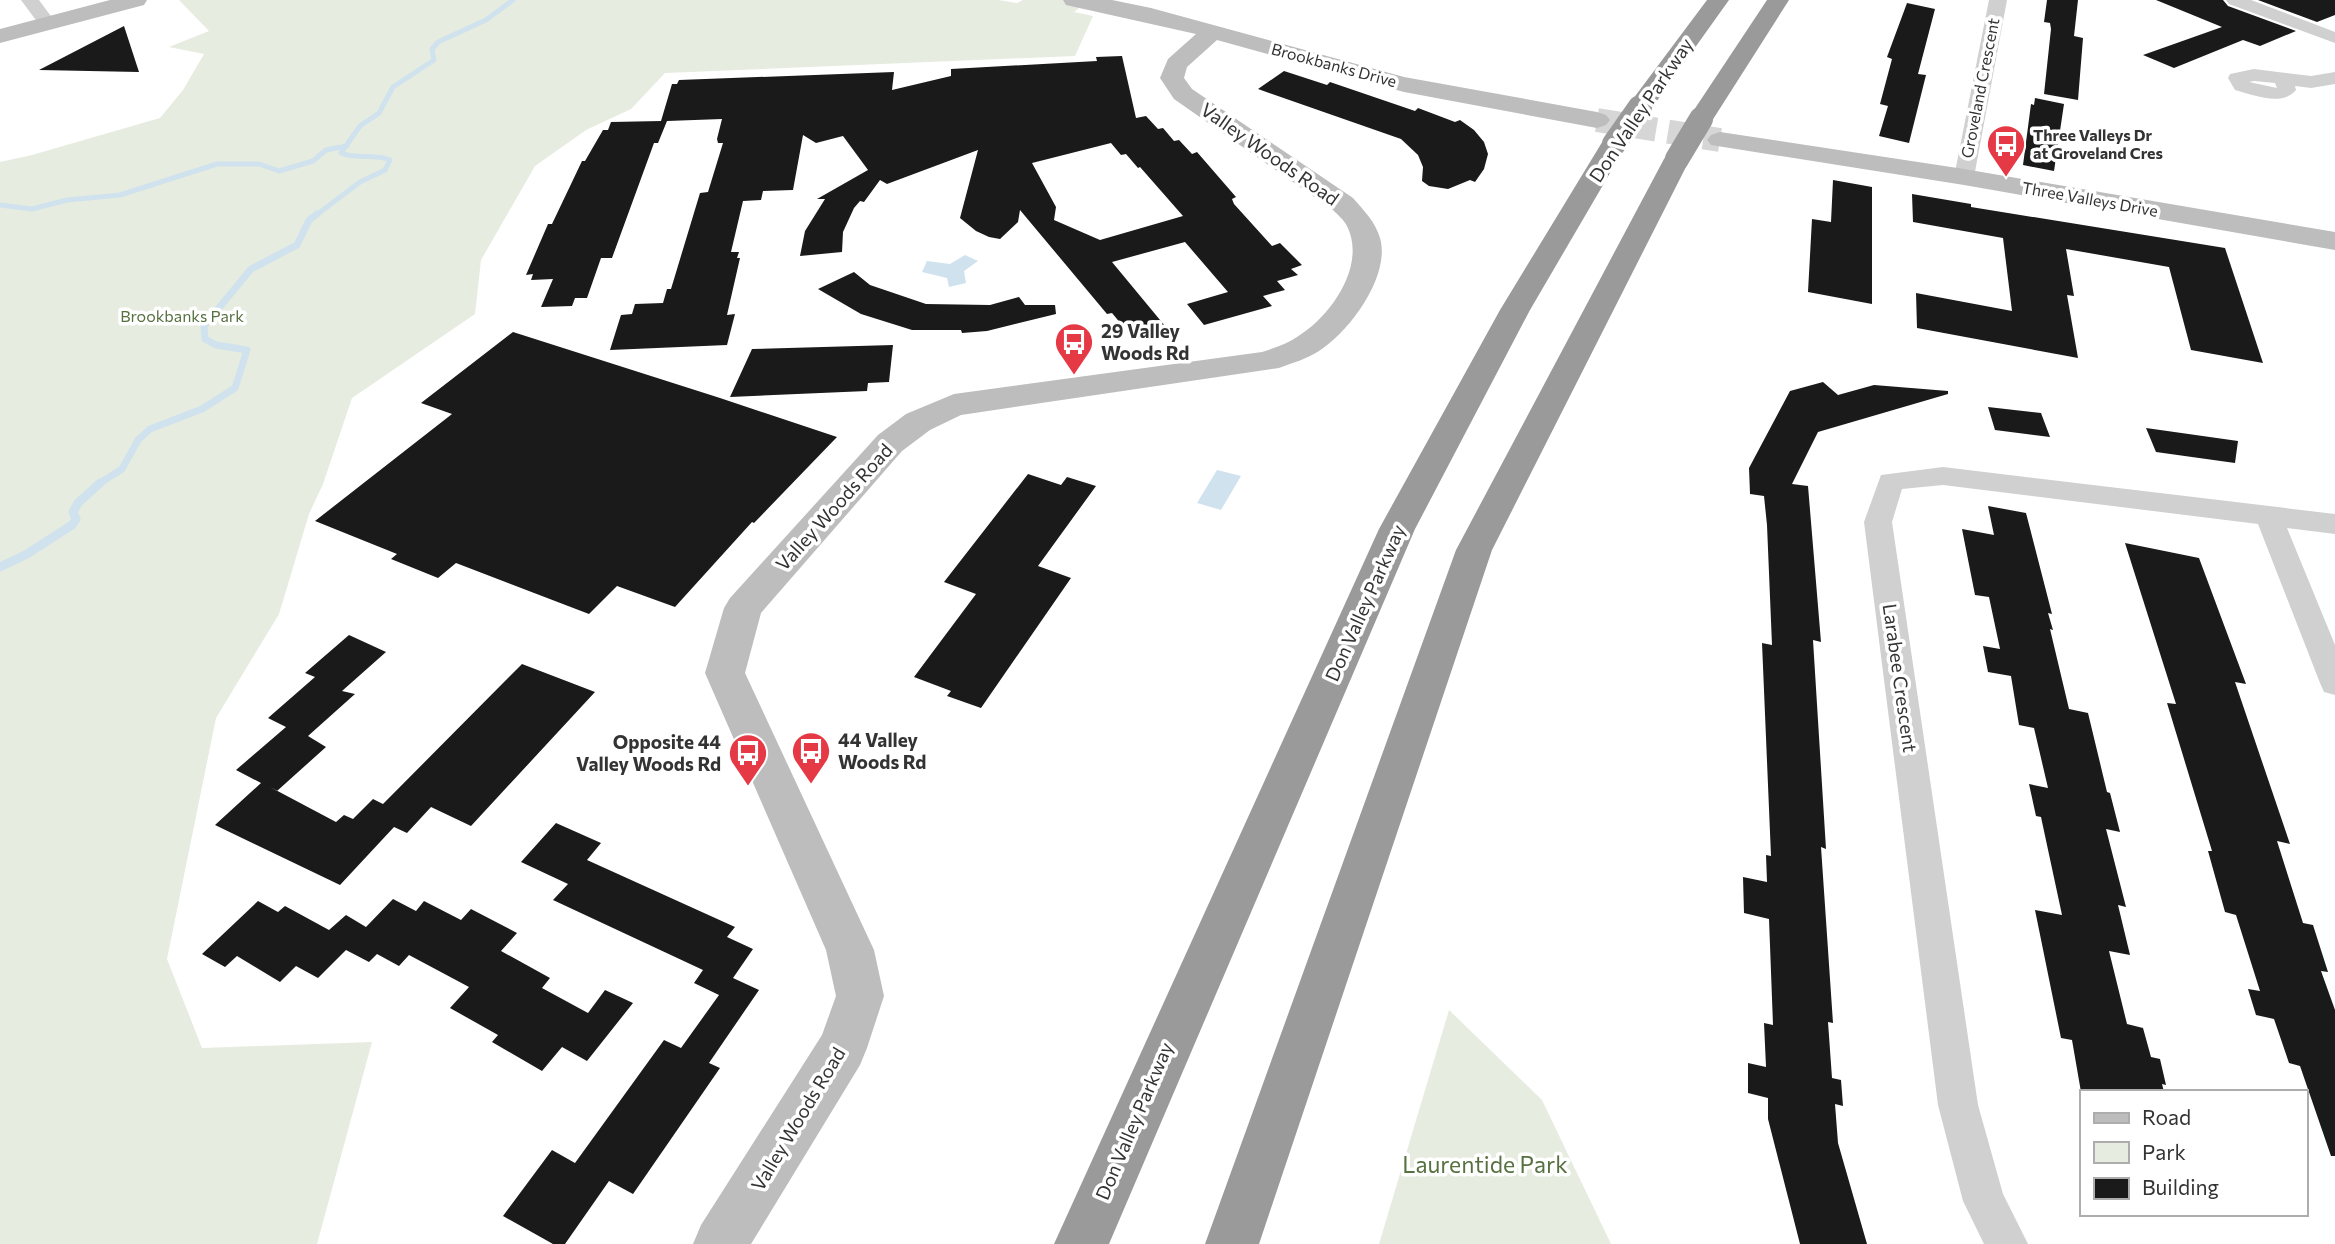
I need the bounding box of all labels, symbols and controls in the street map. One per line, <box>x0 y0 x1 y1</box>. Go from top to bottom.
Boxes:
street label: Groveland Crescent <box>1957 16 2002 160</box>
street label: Don Valley Parkway <box>1584 33 1697 186</box>
street label: Brookbanks Drive <box>1269 39 1399 90</box>
street label: Valley Woods Road <box>1197 97 1344 210</box>
bus stop icon: Three Valleys Dr at Groveland Cres <box>1985 123 2027 178</box>
place label: Three Valleys Dr at Groveland Cres <box>2033 125 2163 162</box>
street label: Three Valleys Drive <box>2021 177 2159 220</box>
park label: Brookbanks Park <box>120 306 244 325</box>
place label: 29 Valley Woods Rd <box>1101 319 1189 364</box>
bus stop icon: 29 Valley Woods Rd <box>1053 321 1095 376</box>
street label: Valley Woods Road <box>770 438 897 575</box>
street label: Don Valley Parkway <box>1320 521 1410 685</box>
street label: Larabee Crescent <box>1879 602 1922 754</box>
place label: 44 Valley Woods Rd <box>838 728 926 773</box>
place label: Opposite 44 Valley Woods Rd <box>576 730 721 775</box>
bus stop icon: 44 Valley Woods Rd <box>790 730 832 785</box>
bus stop icon: Opposite 44 Valley Woods Rd <box>727 732 769 787</box>
street label: Don Valley Parkway <box>1090 1038 1177 1203</box>
street label: Valley Woods Road <box>746 1043 849 1195</box>
legend <box>2080 1090 2307 1216</box>
text: Road <box>2142 1104 2191 1129</box>
text: Park <box>2142 1139 2186 1164</box>
park label: Laurentide Park <box>1402 1150 1568 1178</box>
text: Building <box>2142 1174 2219 1199</box>

